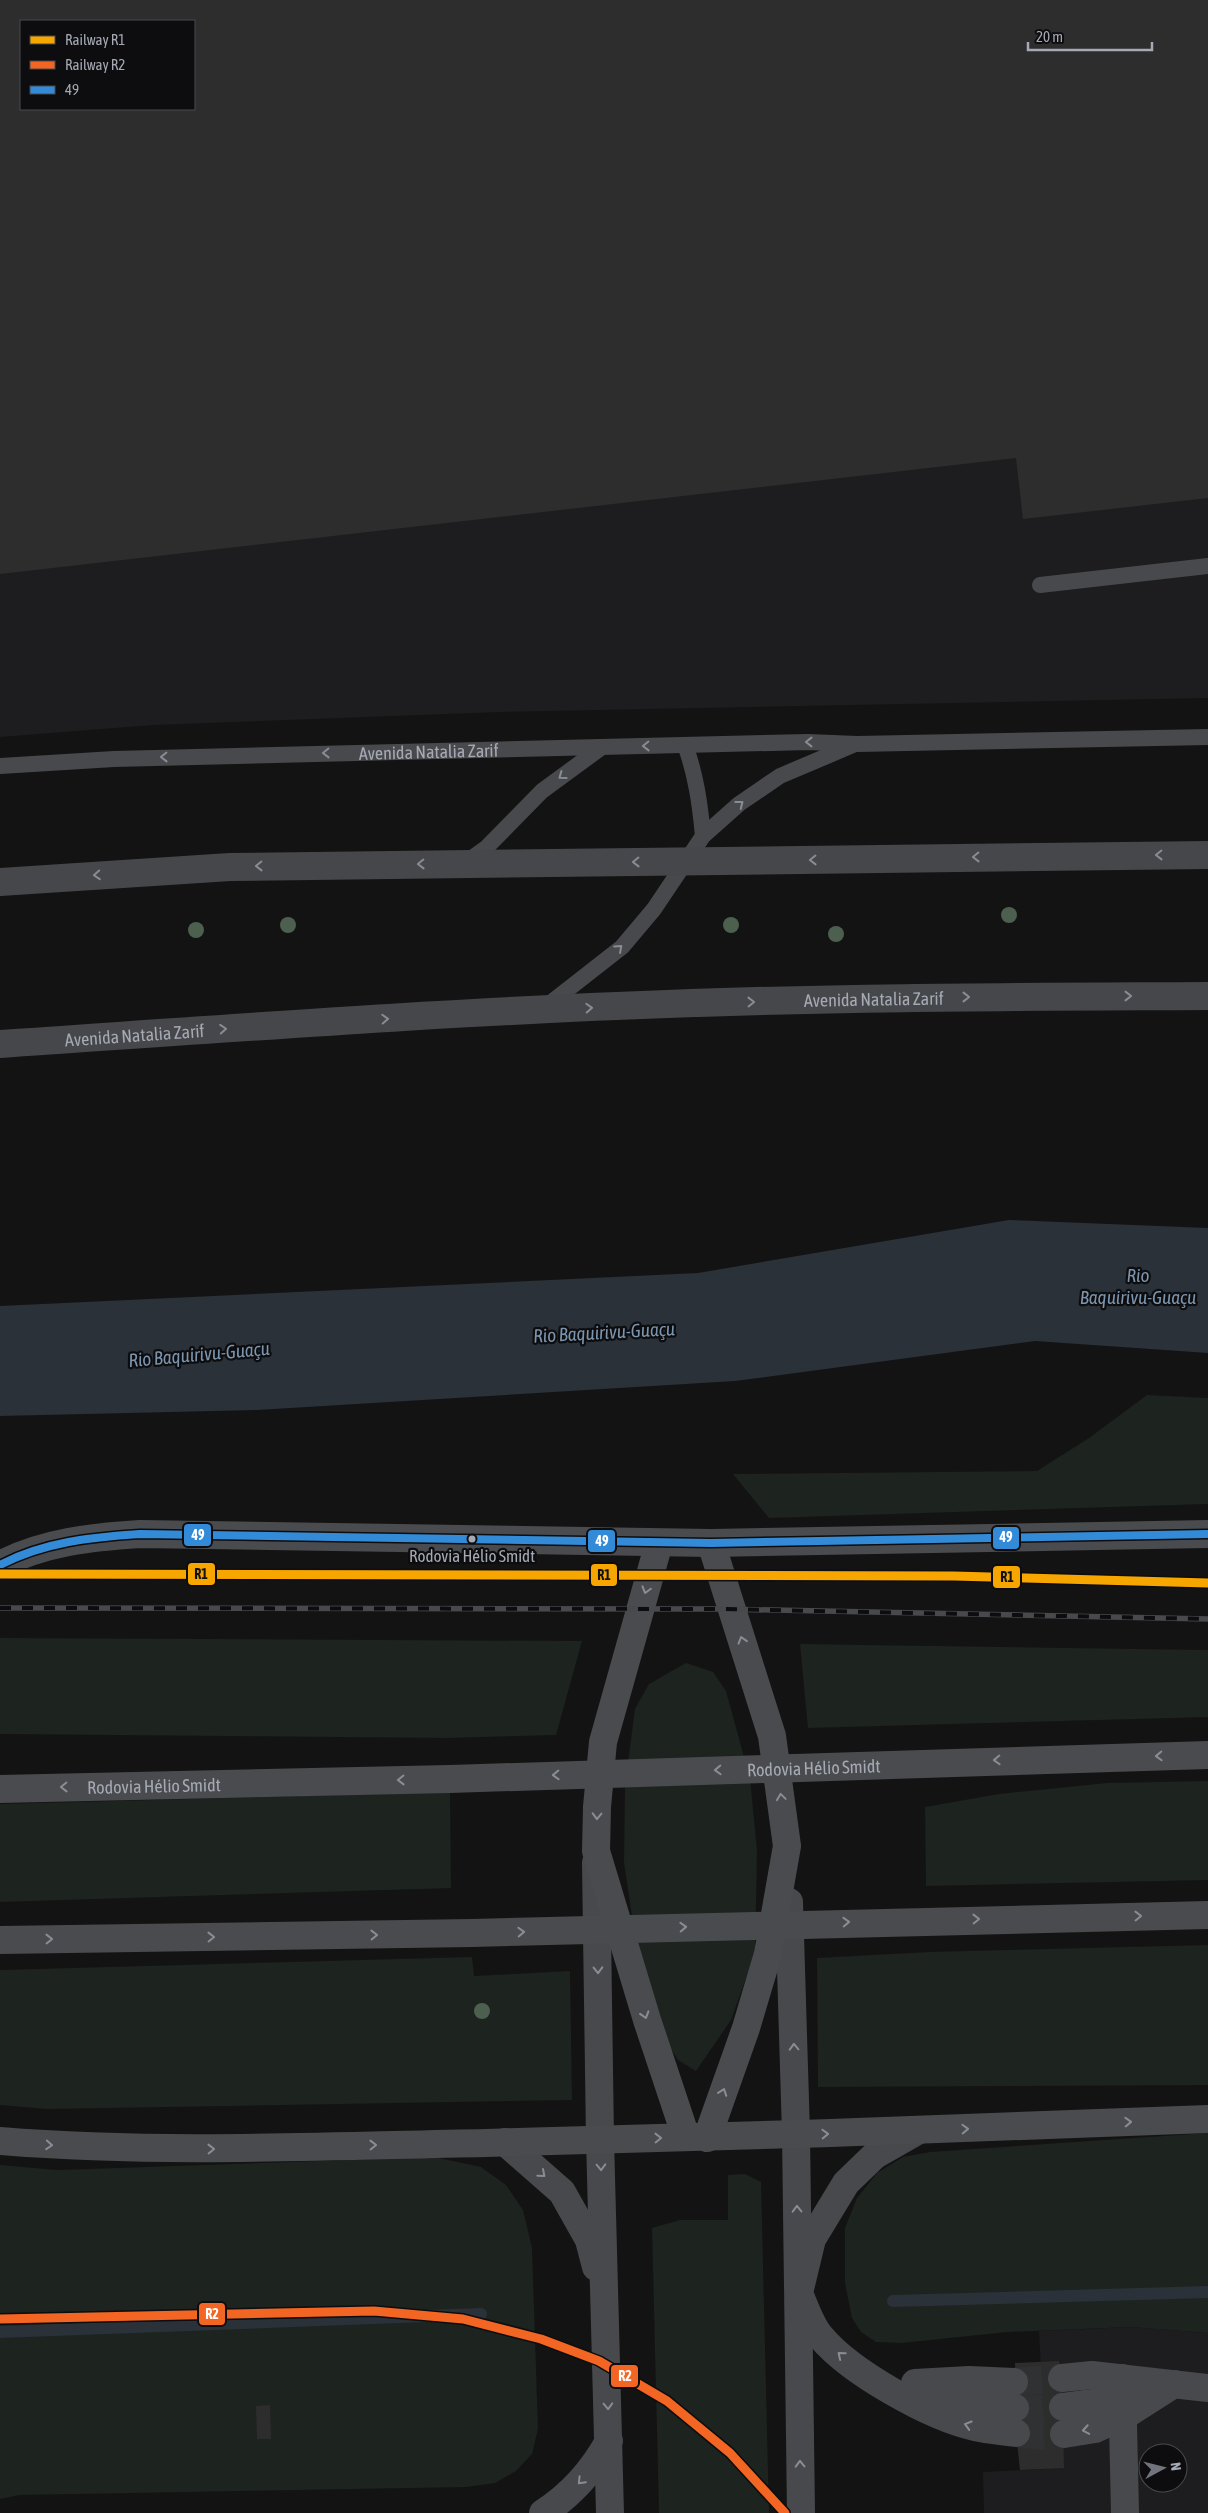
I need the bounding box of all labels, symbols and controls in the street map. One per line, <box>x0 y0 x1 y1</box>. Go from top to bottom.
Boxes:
legend <box>20 20 195 110</box>
scale bar <box>1028 20 1152 52</box>
text: 20 m <box>1036 28 1063 45</box>
text: Railway R1 <box>65 31 125 48</box>
text: Railway R2 <box>65 56 125 73</box>
text: 49 <box>65 81 79 98</box>
one-way arrow <box>804 737 812 747</box>
street label: Avenida Natalia Zarif <box>359 739 499 763</box>
one-way arrow <box>642 741 650 751</box>
one-way arrow <box>322 748 330 759</box>
one-way arrow <box>159 752 167 763</box>
one-way arrow <box>559 769 568 779</box>
one-way arrow <box>734 802 743 810</box>
one-way arrow <box>1155 850 1163 860</box>
one-way arrow <box>971 852 979 863</box>
one-way arrow <box>809 854 817 865</box>
one-way arrow <box>632 857 640 867</box>
one-way arrow <box>417 859 425 869</box>
one-way arrow <box>255 861 262 871</box>
one-way arrow <box>92 869 100 880</box>
one-way arrow <box>614 945 623 954</box>
street label: Avenida Natalia Zarif <box>804 987 944 1010</box>
one-way arrow <box>1125 991 1133 1001</box>
one-way arrow <box>962 992 970 1002</box>
one-way arrow <box>747 996 755 1007</box>
one-way arrow <box>585 1003 593 1014</box>
one-way arrow <box>382 1014 390 1025</box>
street label: Avenida Natalia Zarif <box>64 1019 205 1050</box>
one-way arrow <box>220 1023 228 1034</box>
water label: Rio Baquirivu-Guaçu <box>1080 1264 1196 1308</box>
water label: Rio Baquirivu-Guaçu <box>533 1317 675 1347</box>
water label: Rio Baquirivu-Guaçu <box>127 1337 271 1371</box>
line badge: 49 <box>183 1523 212 1547</box>
line badge: 49 <box>992 1526 1020 1550</box>
text: 49 <box>190 1527 205 1543</box>
line badge: 49 <box>587 1529 616 1553</box>
text: 49 <box>998 1529 1013 1545</box>
text: 49 <box>594 1533 609 1549</box>
marker: Rodovia Hélio Smidt <box>467 1534 477 1544</box>
place label: Rodovia Hélio Smidt <box>409 1546 535 1566</box>
line badge: R1 <box>187 1562 216 1586</box>
line badge: R1 <box>590 1563 618 1587</box>
line badge: R1 <box>992 1565 1021 1589</box>
text: R1 <box>194 1566 208 1582</box>
text: R1 <box>597 1567 611 1583</box>
text: R1 <box>1000 1569 1014 1585</box>
one-way arrow <box>642 1585 652 1593</box>
one-way arrow <box>737 1636 747 1645</box>
one-way arrow <box>1155 1751 1163 1761</box>
street label: Rodovia Hélio Smidt <box>747 1755 881 1780</box>
one-way arrow <box>993 1755 1001 1766</box>
one-way arrow <box>714 1764 722 1775</box>
one-way arrow <box>551 1770 559 1781</box>
street label: Rodovia Hélio Smidt <box>87 1774 221 1798</box>
one-way arrow <box>397 1775 404 1785</box>
one-way arrow <box>59 1782 67 1793</box>
one-way arrow <box>776 1793 786 1802</box>
one-way arrow <box>591 1812 602 1820</box>
one-way arrow <box>1134 1911 1142 1921</box>
one-way arrow <box>972 1914 980 1924</box>
one-way arrow <box>842 1917 850 1928</box>
one-way arrow <box>680 1922 688 1932</box>
one-way arrow <box>517 1926 525 1937</box>
one-way arrow <box>370 1929 378 1940</box>
one-way arrow <box>208 1932 215 1942</box>
one-way arrow <box>45 1934 53 1945</box>
one-way arrow <box>593 1966 603 1974</box>
one-way arrow <box>640 2011 650 2019</box>
one-way arrow <box>788 2042 799 2050</box>
one-way arrow <box>717 2088 727 2097</box>
one-way arrow <box>1124 2117 1132 2128</box>
one-way arrow <box>962 2124 970 2135</box>
one-way arrow <box>822 2128 830 2139</box>
one-way arrow <box>655 2133 663 2143</box>
one-way arrow <box>45 2139 53 2150</box>
one-way arrow <box>370 2140 378 2150</box>
one-way arrow <box>208 2144 215 2154</box>
one-way arrow <box>596 2164 606 2172</box>
one-way arrow <box>536 2168 545 2177</box>
one-way arrow <box>792 2205 802 2212</box>
line badge: R2 <box>198 2302 226 2326</box>
text: R2 <box>205 2306 219 2322</box>
one-way arrow <box>838 2352 847 2361</box>
line badge: R2 <box>610 2364 639 2388</box>
text: R2 <box>618 2368 632 2384</box>
one-way arrow <box>603 2403 614 2411</box>
one-way arrow <box>965 2420 973 2430</box>
one-way arrow <box>1081 2425 1090 2435</box>
north arrow <box>1138 2443 1188 2493</box>
one-way arrow <box>795 2460 805 2468</box>
text: N <box>1167 2461 1184 2471</box>
one-way arrow <box>578 2475 587 2484</box>

